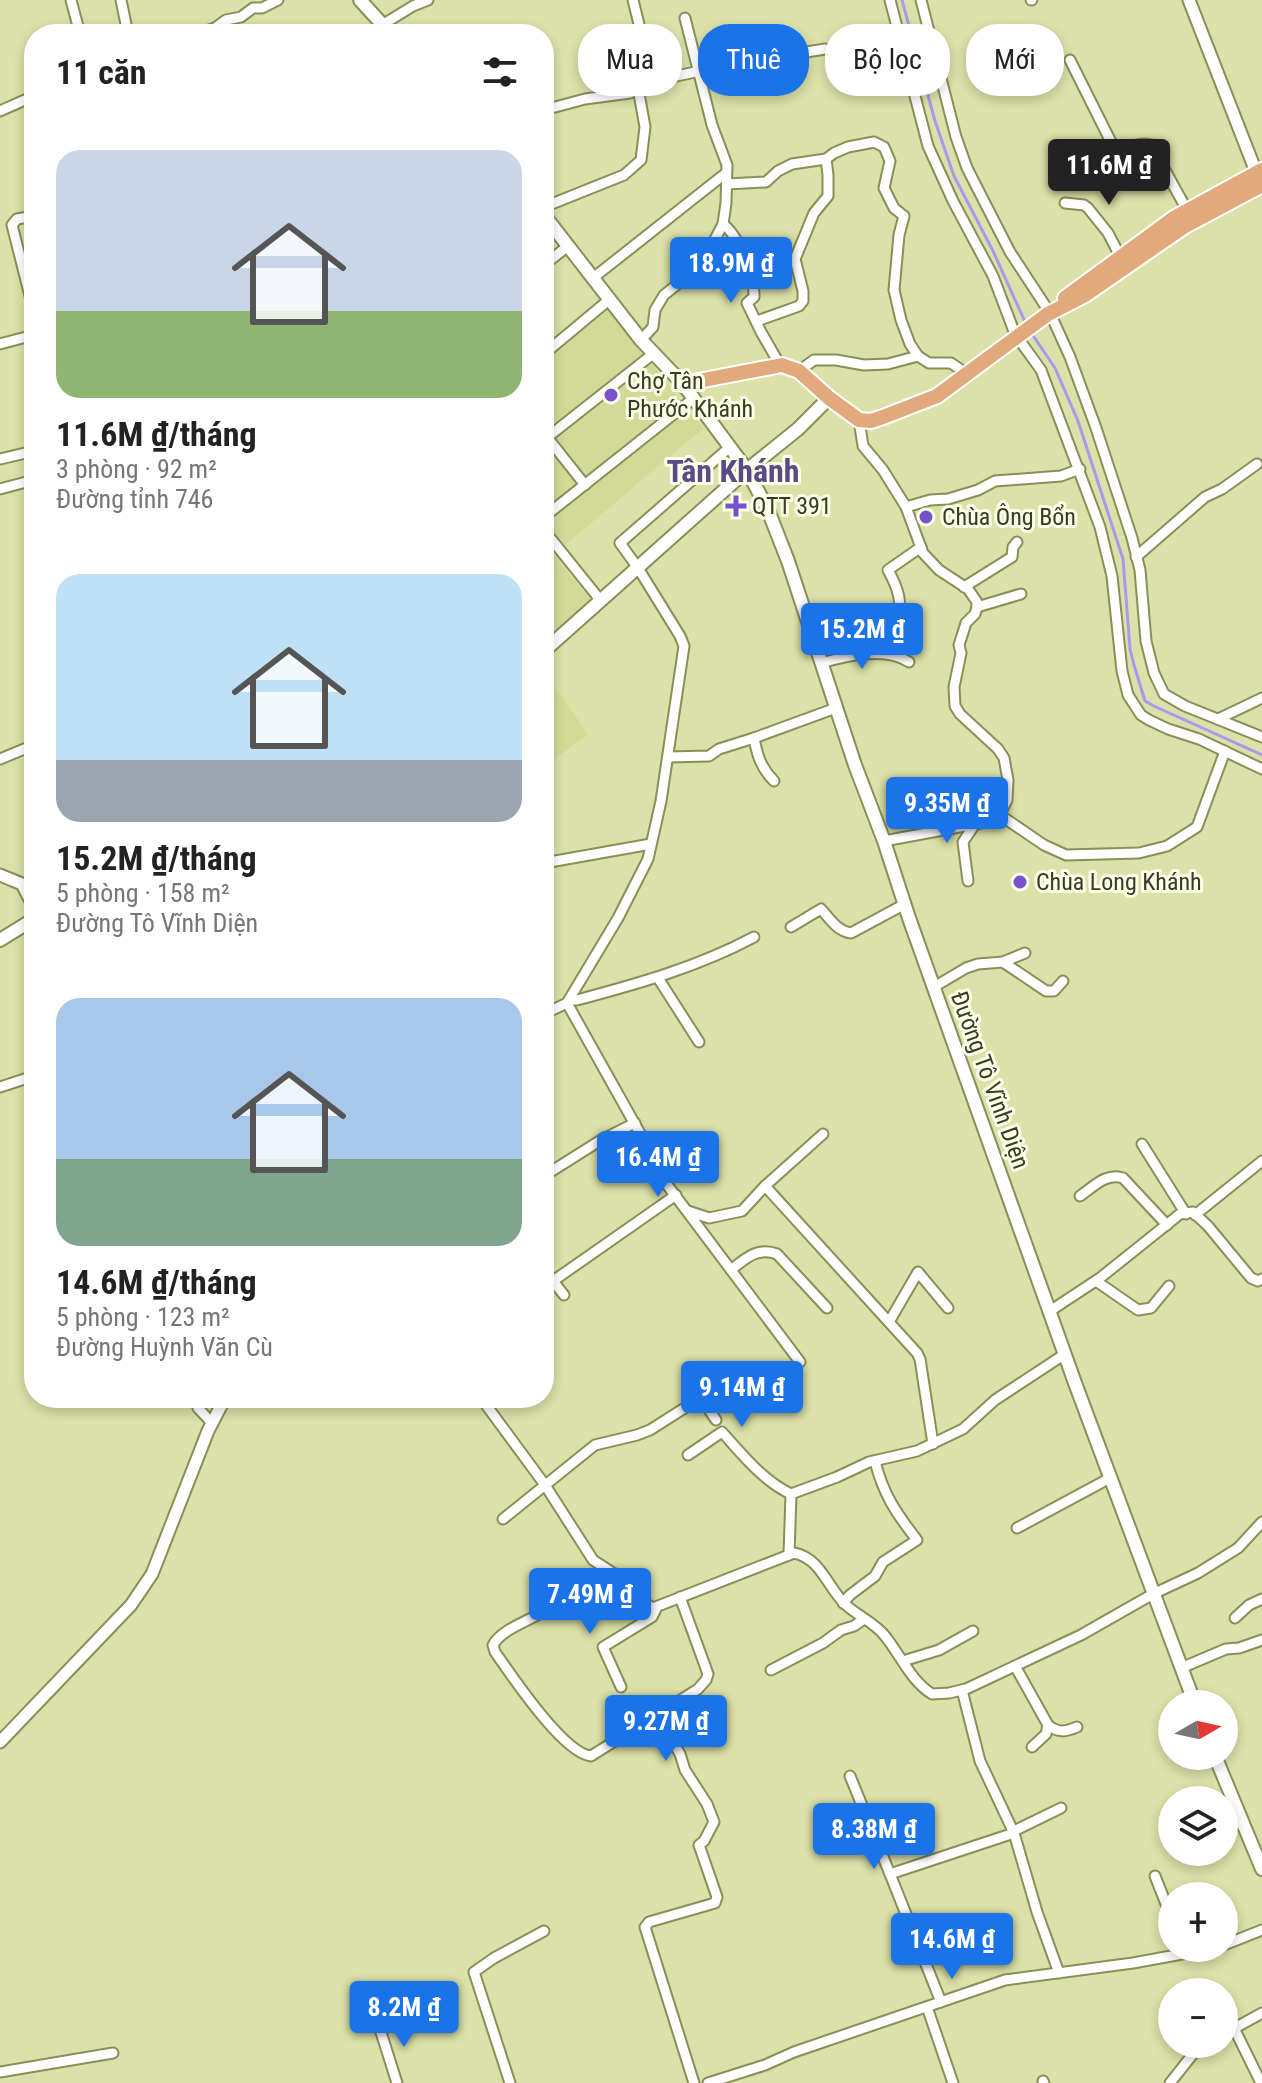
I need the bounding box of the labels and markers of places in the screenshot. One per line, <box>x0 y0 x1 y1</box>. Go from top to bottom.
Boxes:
pin: 11.6M ₫ <box>1035 139 1183 207</box>
pin: 18.9M ₫ <box>657 237 805 305</box>
place label: Chợ Tân Phước Khánh <box>627 367 753 423</box>
marker: Chợ Tân Phước Khánh <box>602 386 620 404</box>
place label: QTT 391 <box>752 492 832 520</box>
marker: QTT 391 <box>727 497 745 515</box>
place label: Chùa Ông Bổn <box>942 503 1076 531</box>
marker: Chùa Ông Bổn <box>917 508 935 526</box>
pin: 15.2M ₫ <box>788 603 936 671</box>
pin: 9.35M ₫ <box>873 777 1021 845</box>
place label: Chùa Long Khánh <box>1036 868 1202 896</box>
marker: Chùa Long Khánh <box>1011 873 1029 891</box>
pin: 16.4M ₫ <box>584 1131 732 1199</box>
pin: 9.14M ₫ <box>668 1361 816 1429</box>
pin: 7.49M ₫ <box>516 1568 664 1636</box>
pin: 9.27M ₫ <box>592 1695 740 1763</box>
pin: 8.38M ₫ <box>800 1803 948 1871</box>
pin: 14.6M ₫ <box>878 1913 1026 1981</box>
pin: 8.2M ₫ <box>339 1981 469 2049</box>

